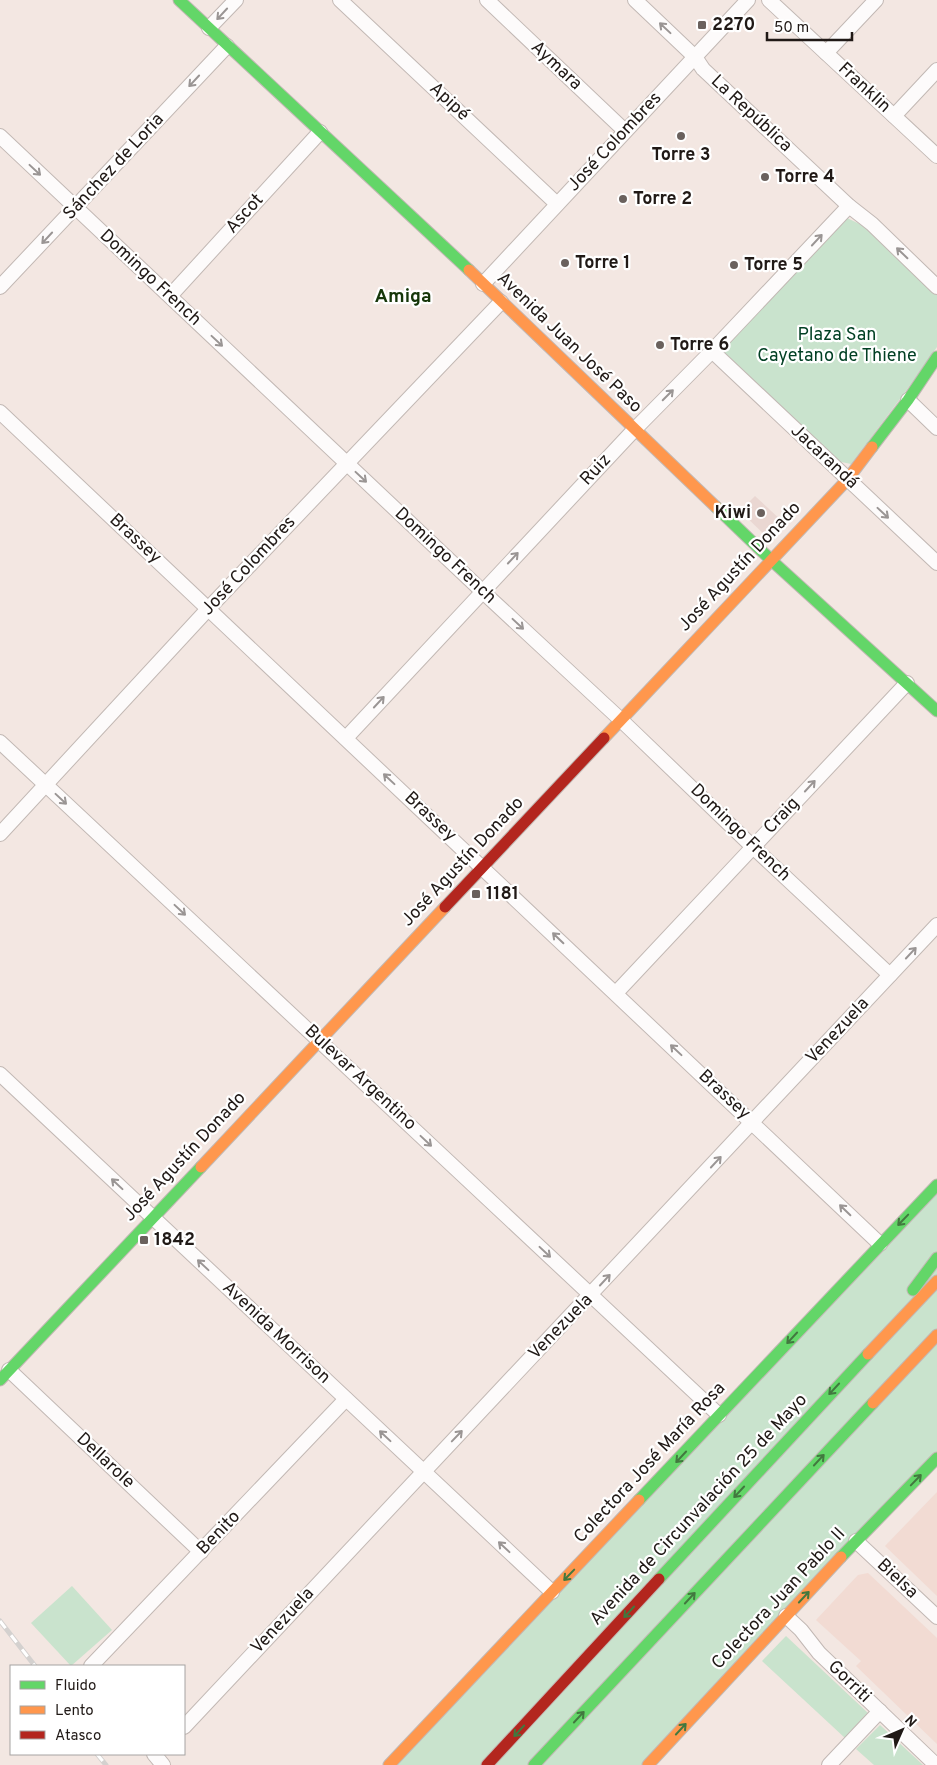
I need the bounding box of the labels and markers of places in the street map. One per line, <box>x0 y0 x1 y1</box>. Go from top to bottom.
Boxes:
place label: 2270 <box>712 14 755 37</box>
marker: 2270 <box>696 19 708 31</box>
marker: Torre 3 <box>675 130 687 142</box>
place label: Torre 3 <box>652 144 710 167</box>
place label: Torre 4 <box>775 166 835 189</box>
marker: Torre 4 <box>759 171 771 183</box>
place label: Torre 2 <box>633 188 692 211</box>
marker: Torre 2 <box>617 193 629 205</box>
place label: Torre 1 <box>575 252 630 275</box>
place label: Torre 5 <box>744 254 803 277</box>
marker: Torre 1 <box>559 257 571 269</box>
marker: Torre 5 <box>728 259 740 271</box>
place label: Torre 6 <box>670 334 729 357</box>
marker: Torre 6 <box>654 339 666 351</box>
place label: Kiwi <box>715 502 751 525</box>
marker: Kiwi <box>755 507 767 519</box>
place label: 1181 <box>486 883 519 906</box>
marker: 1181 <box>470 888 482 900</box>
place label: 1842 <box>154 1229 195 1252</box>
marker: 1842 <box>138 1234 150 1246</box>

